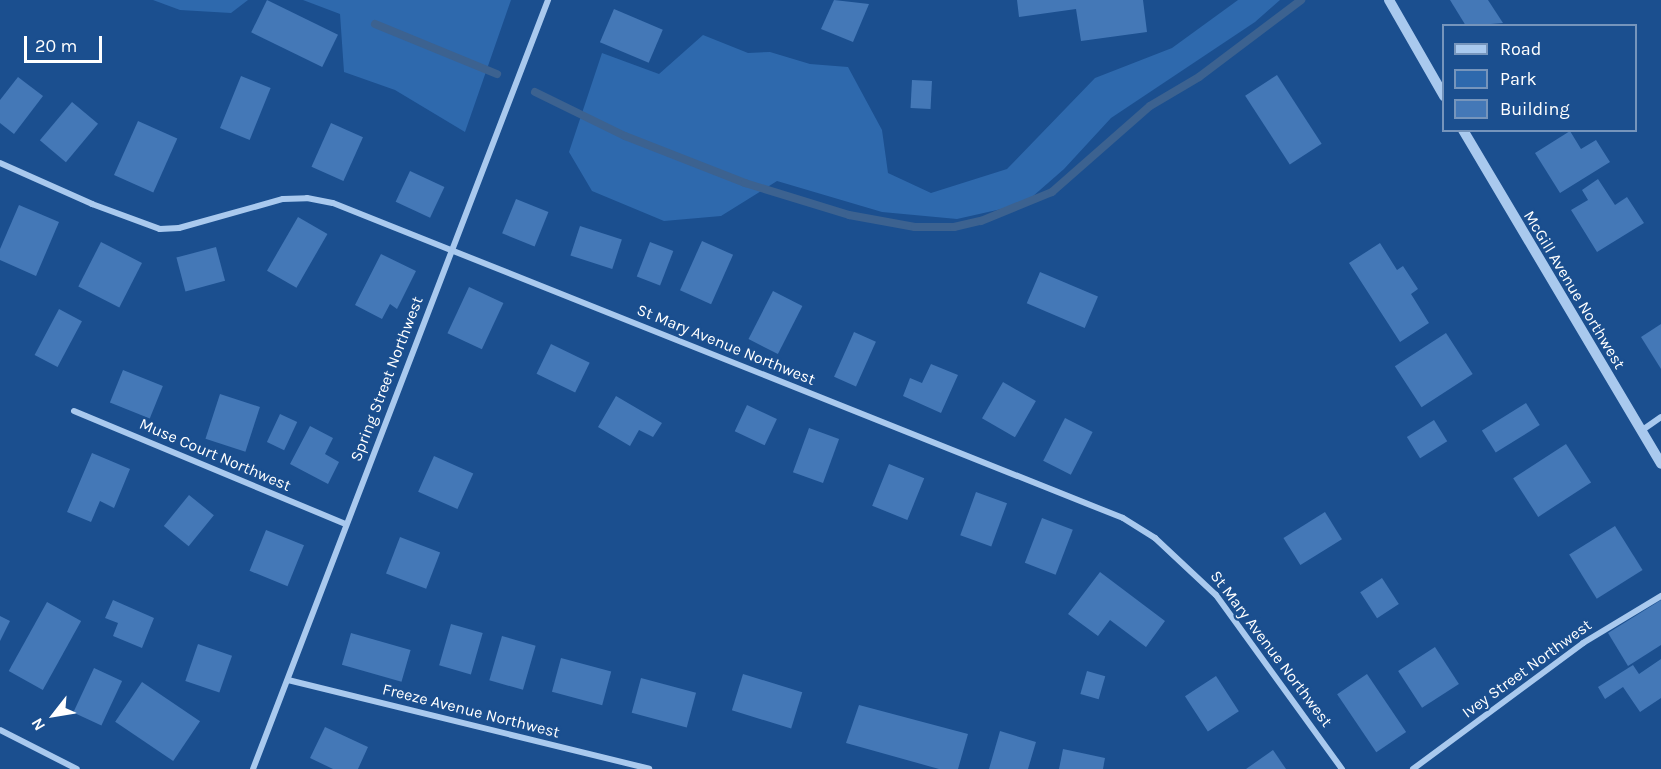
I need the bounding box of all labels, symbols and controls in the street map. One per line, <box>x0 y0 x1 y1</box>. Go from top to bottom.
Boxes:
scale bar <box>27 24 105 62</box>
legend <box>1442 24 1637 132</box>
text: 20 m <box>35 35 77 57</box>
text: Road <box>1500 38 1541 60</box>
text: Park <box>1500 68 1537 90</box>
text: Building <box>1500 98 1570 120</box>
street label: McGill Avenue Northwest <box>1519 207 1629 373</box>
street label: Spring Street Northwest <box>347 294 427 464</box>
street label: St Mary Avenue Northwest <box>634 300 818 390</box>
street label: Muse Court Northwest <box>136 414 294 496</box>
street label: St Mary Avenue Northwest <box>1206 567 1336 731</box>
street label: Ivey Street Northwest <box>1459 616 1595 722</box>
street label: Freeze Avenue Northwest <box>380 680 562 742</box>
north arrow <box>24 685 84 745</box>
text: N <box>27 715 49 734</box>

